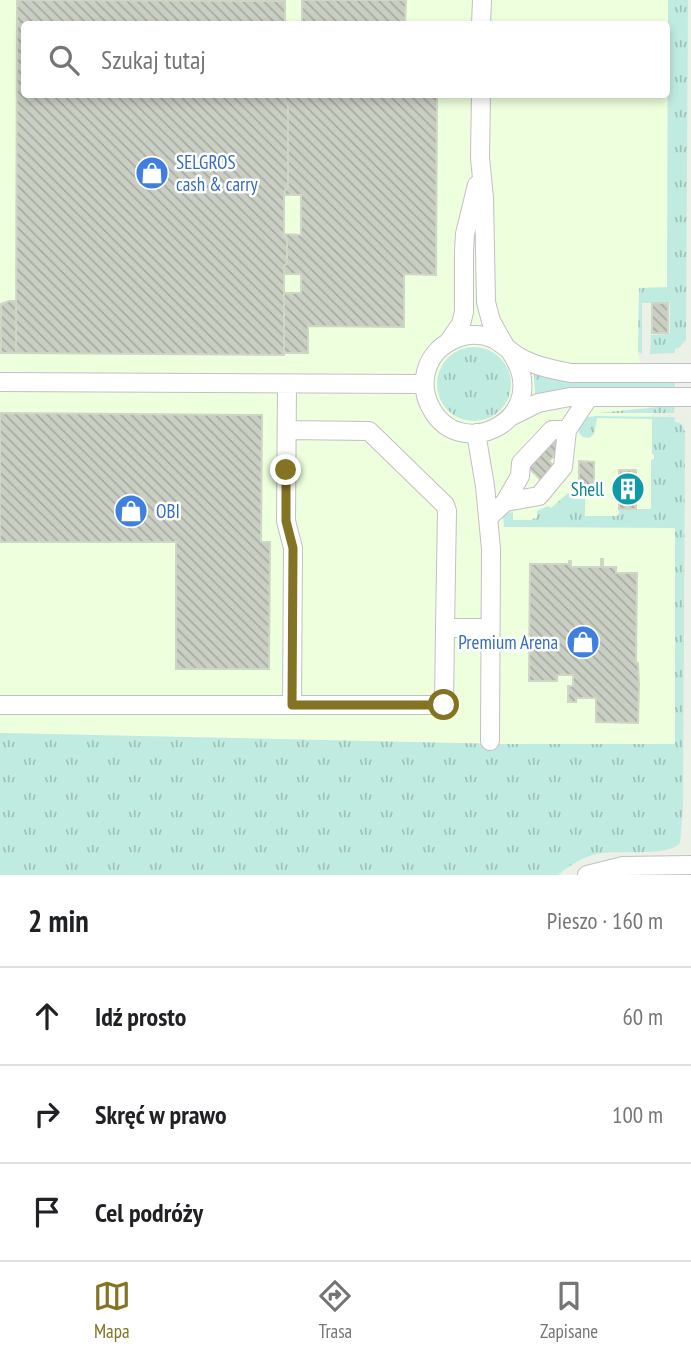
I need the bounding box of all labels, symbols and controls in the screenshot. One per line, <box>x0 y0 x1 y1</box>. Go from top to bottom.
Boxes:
search box <box>21 21 670 98</box>
icon: search <box>45 41 83 79</box>
text: Szukaj tutaj <box>101 43 206 76</box>
place label: SELGROS cash & carry <box>176 150 258 196</box>
shop icon: SELGROS cash & carry <box>133 154 171 192</box>
route end <box>270 454 301 485</box>
building icon: Shell <box>609 470 647 508</box>
place label: Shell <box>571 477 605 501</box>
shop icon: OBI <box>112 492 150 530</box>
place label: OBI <box>156 499 180 523</box>
shop icon: Premium Arena <box>564 623 602 661</box>
place label: Premium Arena <box>458 630 558 654</box>
route start <box>428 689 459 720</box>
text: 2 min <box>28 901 89 940</box>
text: Pieszo · 160 m <box>547 906 663 935</box>
icon: ahead <box>28 997 66 1035</box>
text: Idź prosto <box>95 1000 186 1033</box>
text: 60 m <box>622 1002 663 1031</box>
icon: right <box>28 1095 66 1133</box>
text: Skręć w prawo <box>95 1098 226 1131</box>
text: 100 m <box>612 1100 663 1129</box>
icon: arrive <box>28 1193 66 1231</box>
text: Cel podróży <box>95 1196 203 1229</box>
tab: Mapa <box>93 1277 131 1343</box>
tab: Trasa <box>316 1277 354 1343</box>
tab: Zapisane <box>540 1277 598 1343</box>

